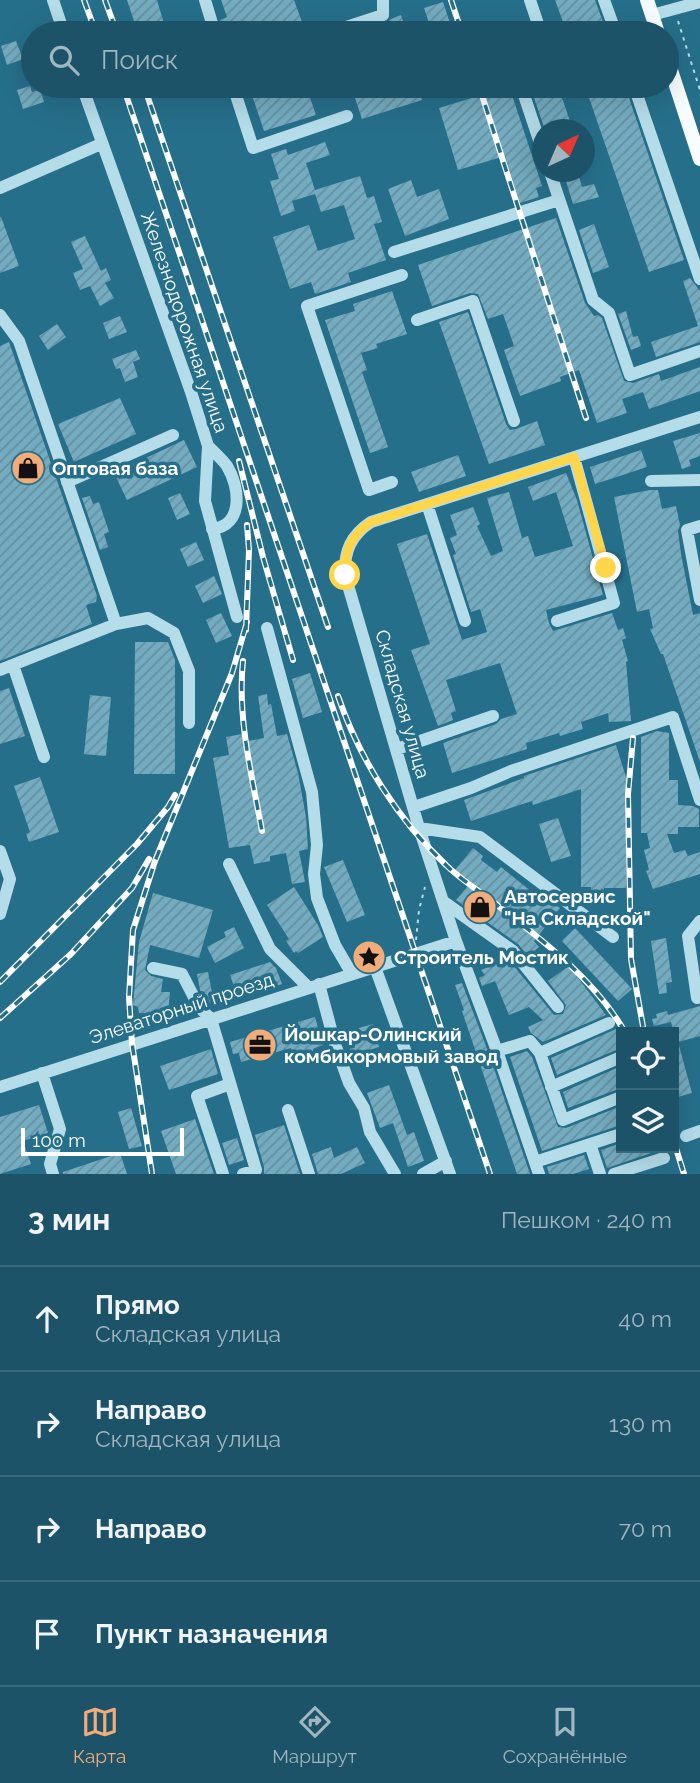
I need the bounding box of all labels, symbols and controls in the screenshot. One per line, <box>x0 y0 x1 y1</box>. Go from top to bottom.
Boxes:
search box <box>21 21 679 98</box>
icon: search <box>45 41 83 79</box>
text: Поиск <box>101 45 178 75</box>
north arrow <box>532 119 595 182</box>
street label: Железнодорожная улица <box>137 209 233 435</box>
shop icon: Оптовая база <box>9 449 47 487</box>
place label: Оптовая база <box>52 457 178 479</box>
route end <box>590 552 621 583</box>
route start <box>329 559 360 590</box>
street label: Складская улица <box>371 627 435 781</box>
place label: Автосервис "На Складской" <box>504 885 651 929</box>
shop icon: Автосервис "На Складской" <box>461 888 499 926</box>
place icon: Строитель Мостик <box>350 938 388 976</box>
place label: Строитель Мостик <box>394 946 569 968</box>
street label: Элеваторный проезд <box>86 968 276 1048</box>
place label: Йошкар-Олинский комбикормовый завод <box>284 1023 498 1067</box>
office icon: Йошкар-Олинский комбикормовый завод <box>241 1026 279 1064</box>
map controls <box>616 1027 679 1153</box>
button: locate <box>616 1027 679 1090</box>
button: layers <box>616 1090 679 1153</box>
scale bar <box>21 1125 184 1157</box>
text: 100 m <box>32 1129 86 1151</box>
text: 3 мин <box>28 1202 110 1237</box>
text: Пешком · 240 m <box>501 1206 672 1233</box>
text: Прямо <box>95 1290 180 1320</box>
icon: ahead <box>28 1300 66 1338</box>
text: 40 m <box>618 1305 672 1332</box>
text: Складская улица <box>95 1320 281 1347</box>
text: Направо <box>95 1395 206 1425</box>
icon: right <box>28 1405 66 1443</box>
text: 130 m <box>609 1410 672 1437</box>
text: Складская улица <box>95 1425 281 1452</box>
icon: right <box>28 1510 66 1548</box>
text: Направо <box>95 1514 206 1544</box>
text: 70 m <box>619 1515 672 1542</box>
icon: arrive <box>28 1615 66 1653</box>
text: Пункт назначения <box>95 1619 328 1649</box>
tab: Карта <box>73 1703 126 1767</box>
tab: Маршрут <box>272 1703 357 1767</box>
tab: Сохранённые <box>503 1703 627 1767</box>

